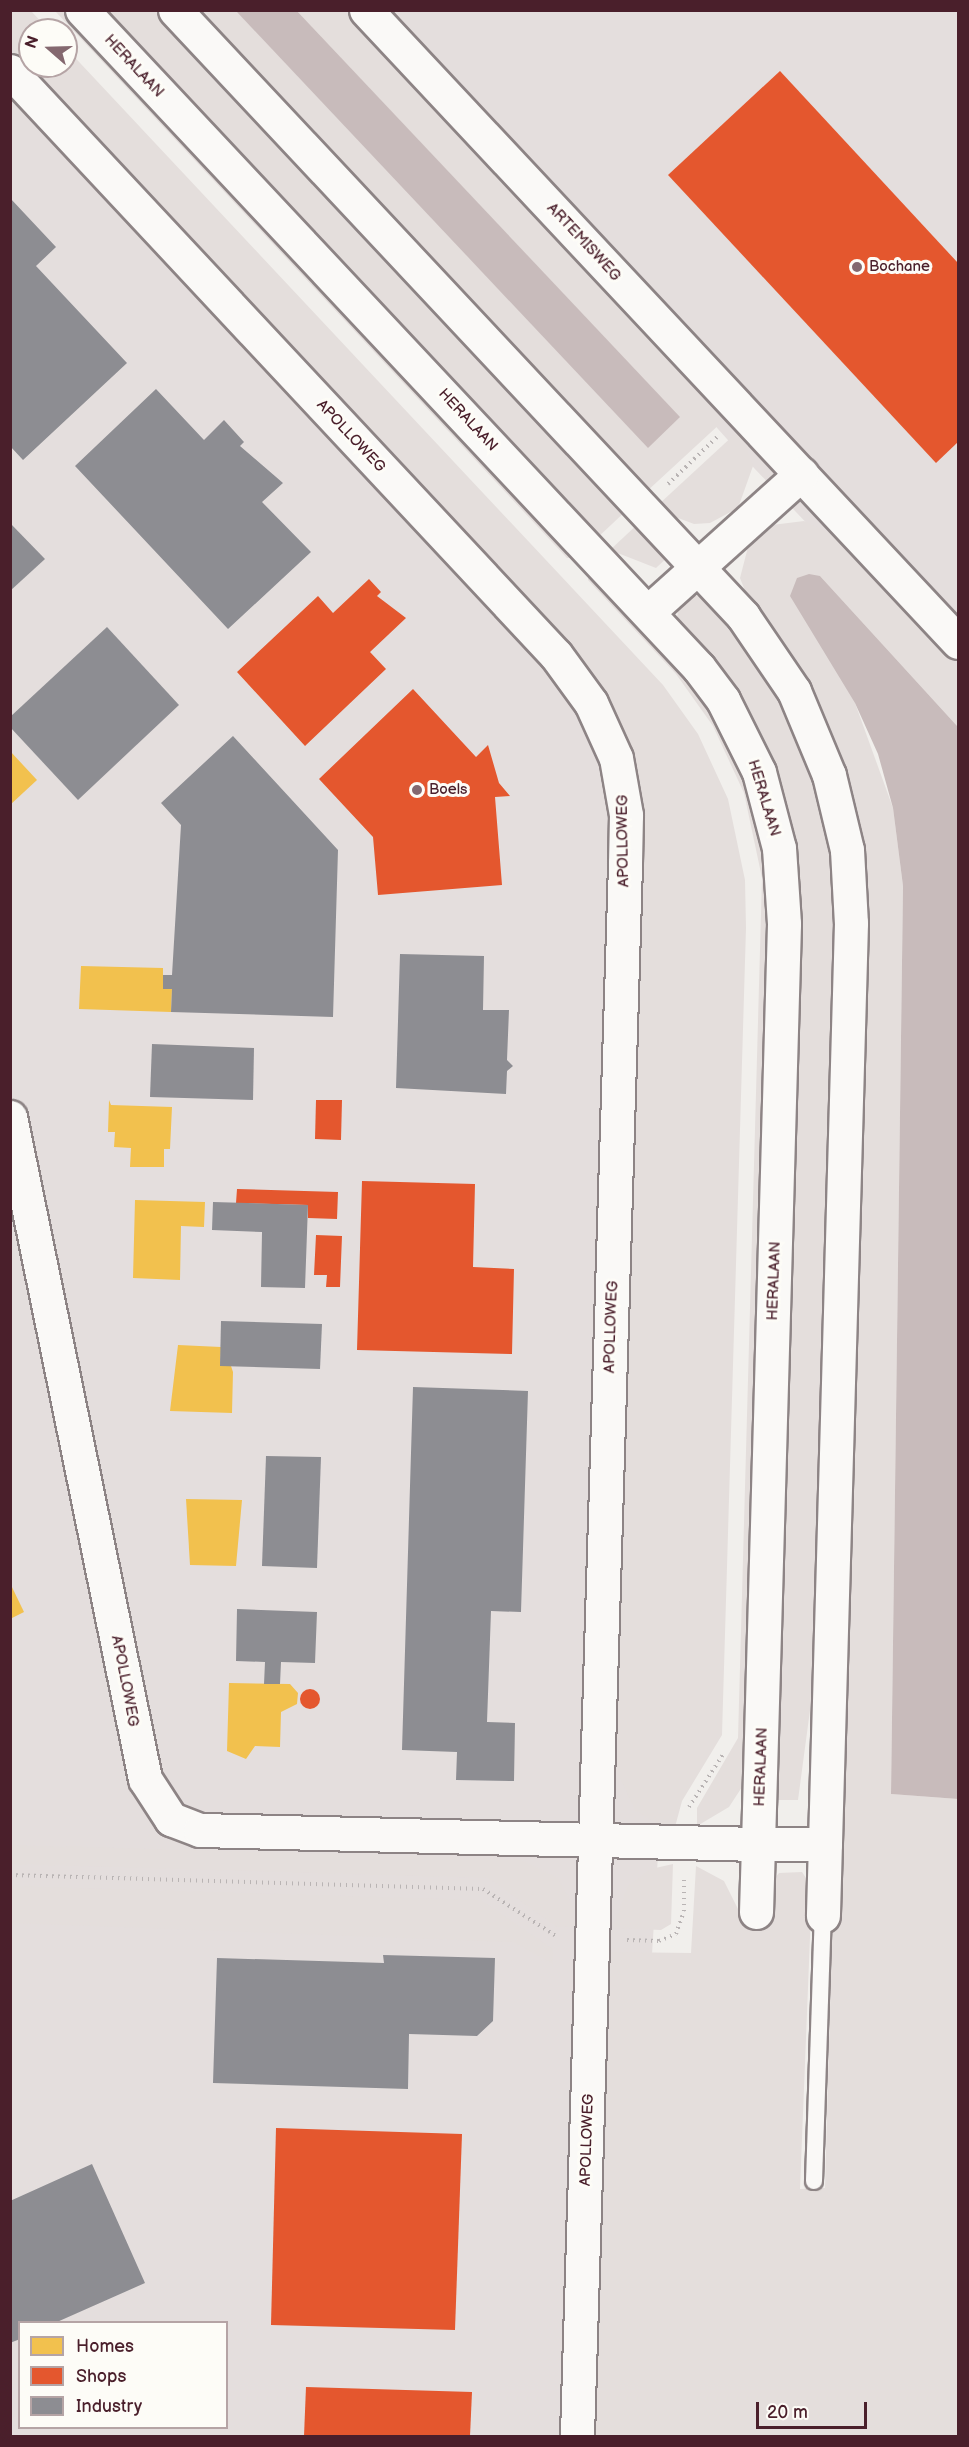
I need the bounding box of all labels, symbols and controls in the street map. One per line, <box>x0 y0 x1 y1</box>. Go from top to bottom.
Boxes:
north arrow <box>18 18 78 78</box>
street label: HERALAAN <box>101 31 167 101</box>
text: N <box>22 33 43 51</box>
street label: ARTEMISWEG <box>543 199 625 285</box>
place label: Bochane <box>869 258 930 276</box>
marker: Bochane <box>850 260 864 274</box>
street label: HERALAAN <box>435 385 501 455</box>
street label: APOLLOWEG <box>313 396 389 476</box>
street label: HERALAAN <box>744 758 784 838</box>
place label: Boels <box>429 781 467 799</box>
marker: Boels <box>410 783 424 797</box>
street label: APOLLOWEG <box>613 795 633 887</box>
street label: HERALAAN <box>764 1241 784 1321</box>
street label: APOLLOWEG <box>600 1280 622 1374</box>
street label: APOLLOWEG <box>107 1634 143 1728</box>
street label: HERALAAN <box>751 1727 771 1807</box>
street label: APOLLOWEG <box>576 2093 598 2187</box>
legend <box>18 2321 228 2429</box>
text: Homes <box>76 2336 134 2357</box>
text: Shops <box>76 2366 126 2387</box>
scale bar <box>759 2390 870 2428</box>
text: Industry <box>76 2396 142 2417</box>
text: 20 m <box>767 2402 808 2423</box>

